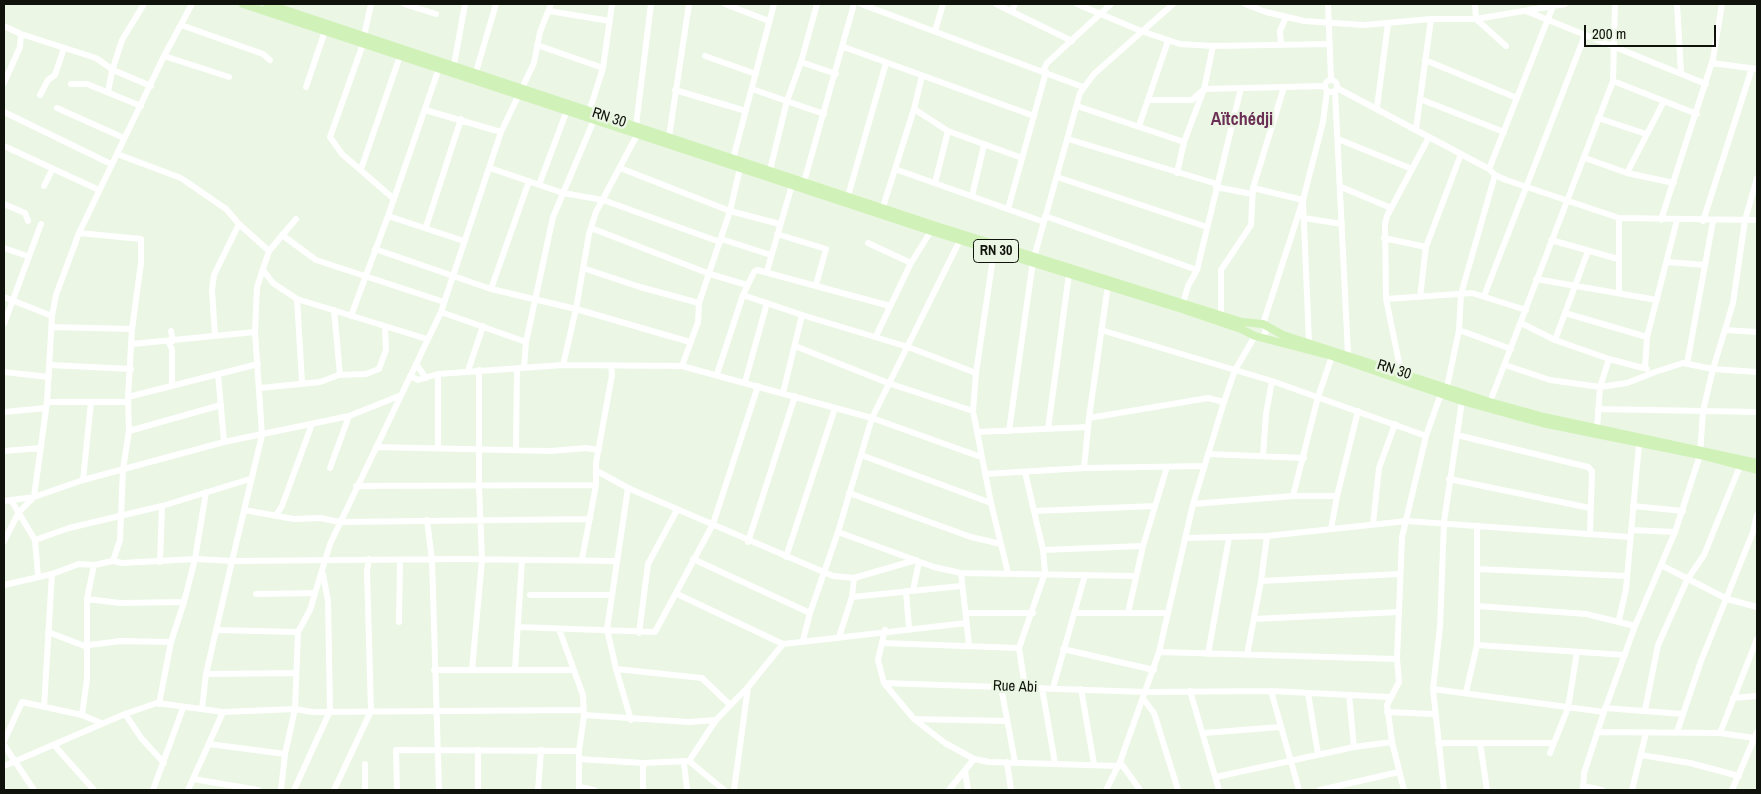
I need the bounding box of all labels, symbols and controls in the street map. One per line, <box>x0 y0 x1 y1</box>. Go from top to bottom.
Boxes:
scale bar <box>1586 15 1718 47</box>
text: 200 m <box>1592 23 1626 44</box>
street label: RN 30 <box>590 104 628 132</box>
district label: Aïtchédji <box>1211 109 1273 131</box>
road number: RN 30 <box>974 240 1018 262</box>
street label: RN 30 <box>1375 356 1413 384</box>
street label: Rue Abi <box>992 677 1038 697</box>

